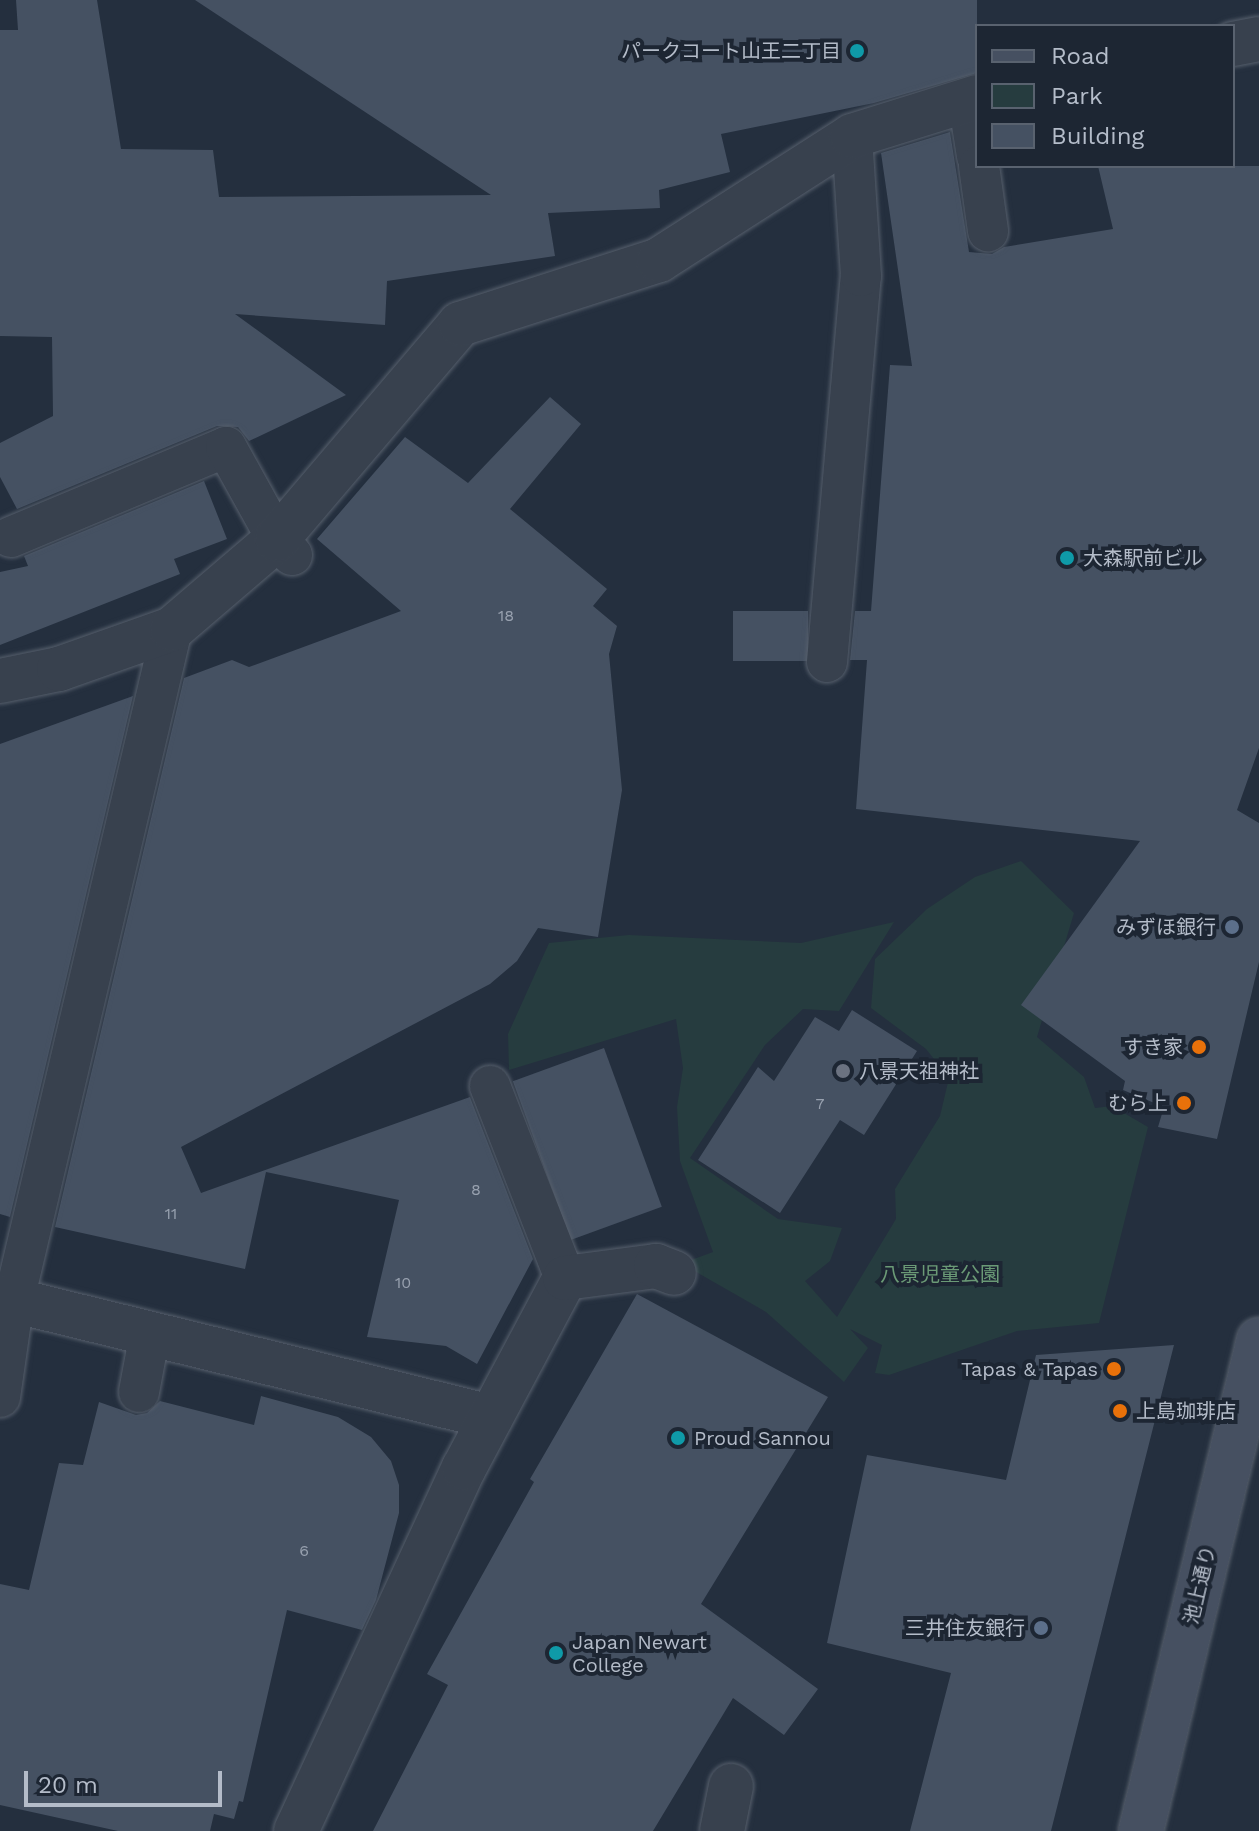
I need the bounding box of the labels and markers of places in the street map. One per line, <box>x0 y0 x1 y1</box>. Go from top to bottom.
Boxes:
place label: パークコート山王二丁目 <box>621 39 841 63</box>
marker: パークコート山王二丁目 <box>848 42 866 60</box>
place label: 大森駅前ビル <box>1083 546 1203 570</box>
marker: 大森駅前ビル <box>1058 549 1076 567</box>
place label: みずほ銀行 <box>1116 915 1216 939</box>
marker: みずほ銀行 <box>1223 918 1241 936</box>
place label: すき家 <box>1123 1035 1183 1059</box>
marker: すき家 <box>1190 1038 1208 1056</box>
place label: 八景天祖神社 <box>859 1059 979 1083</box>
marker: 八景天祖神社 <box>834 1062 852 1080</box>
place label: むら上 <box>1108 1091 1168 1115</box>
marker: むら上 <box>1175 1094 1193 1112</box>
place label: Tapas & Tapas <box>960 1357 1098 1381</box>
marker: Tapas & Tapas <box>1105 1360 1123 1378</box>
place label: 上島珈琲店 <box>1136 1399 1236 1423</box>
marker: 上島珈琲店 <box>1111 1402 1129 1420</box>
place label: Proud Sannou <box>694 1426 831 1450</box>
marker: Proud Sannou <box>669 1429 687 1447</box>
place label: 三井住友銀行 <box>905 1616 1025 1640</box>
marker: 三井住友銀行 <box>1032 1619 1050 1637</box>
place label: Japan Newart College <box>572 1630 707 1677</box>
marker: Japan Newart College <box>547 1644 565 1662</box>

